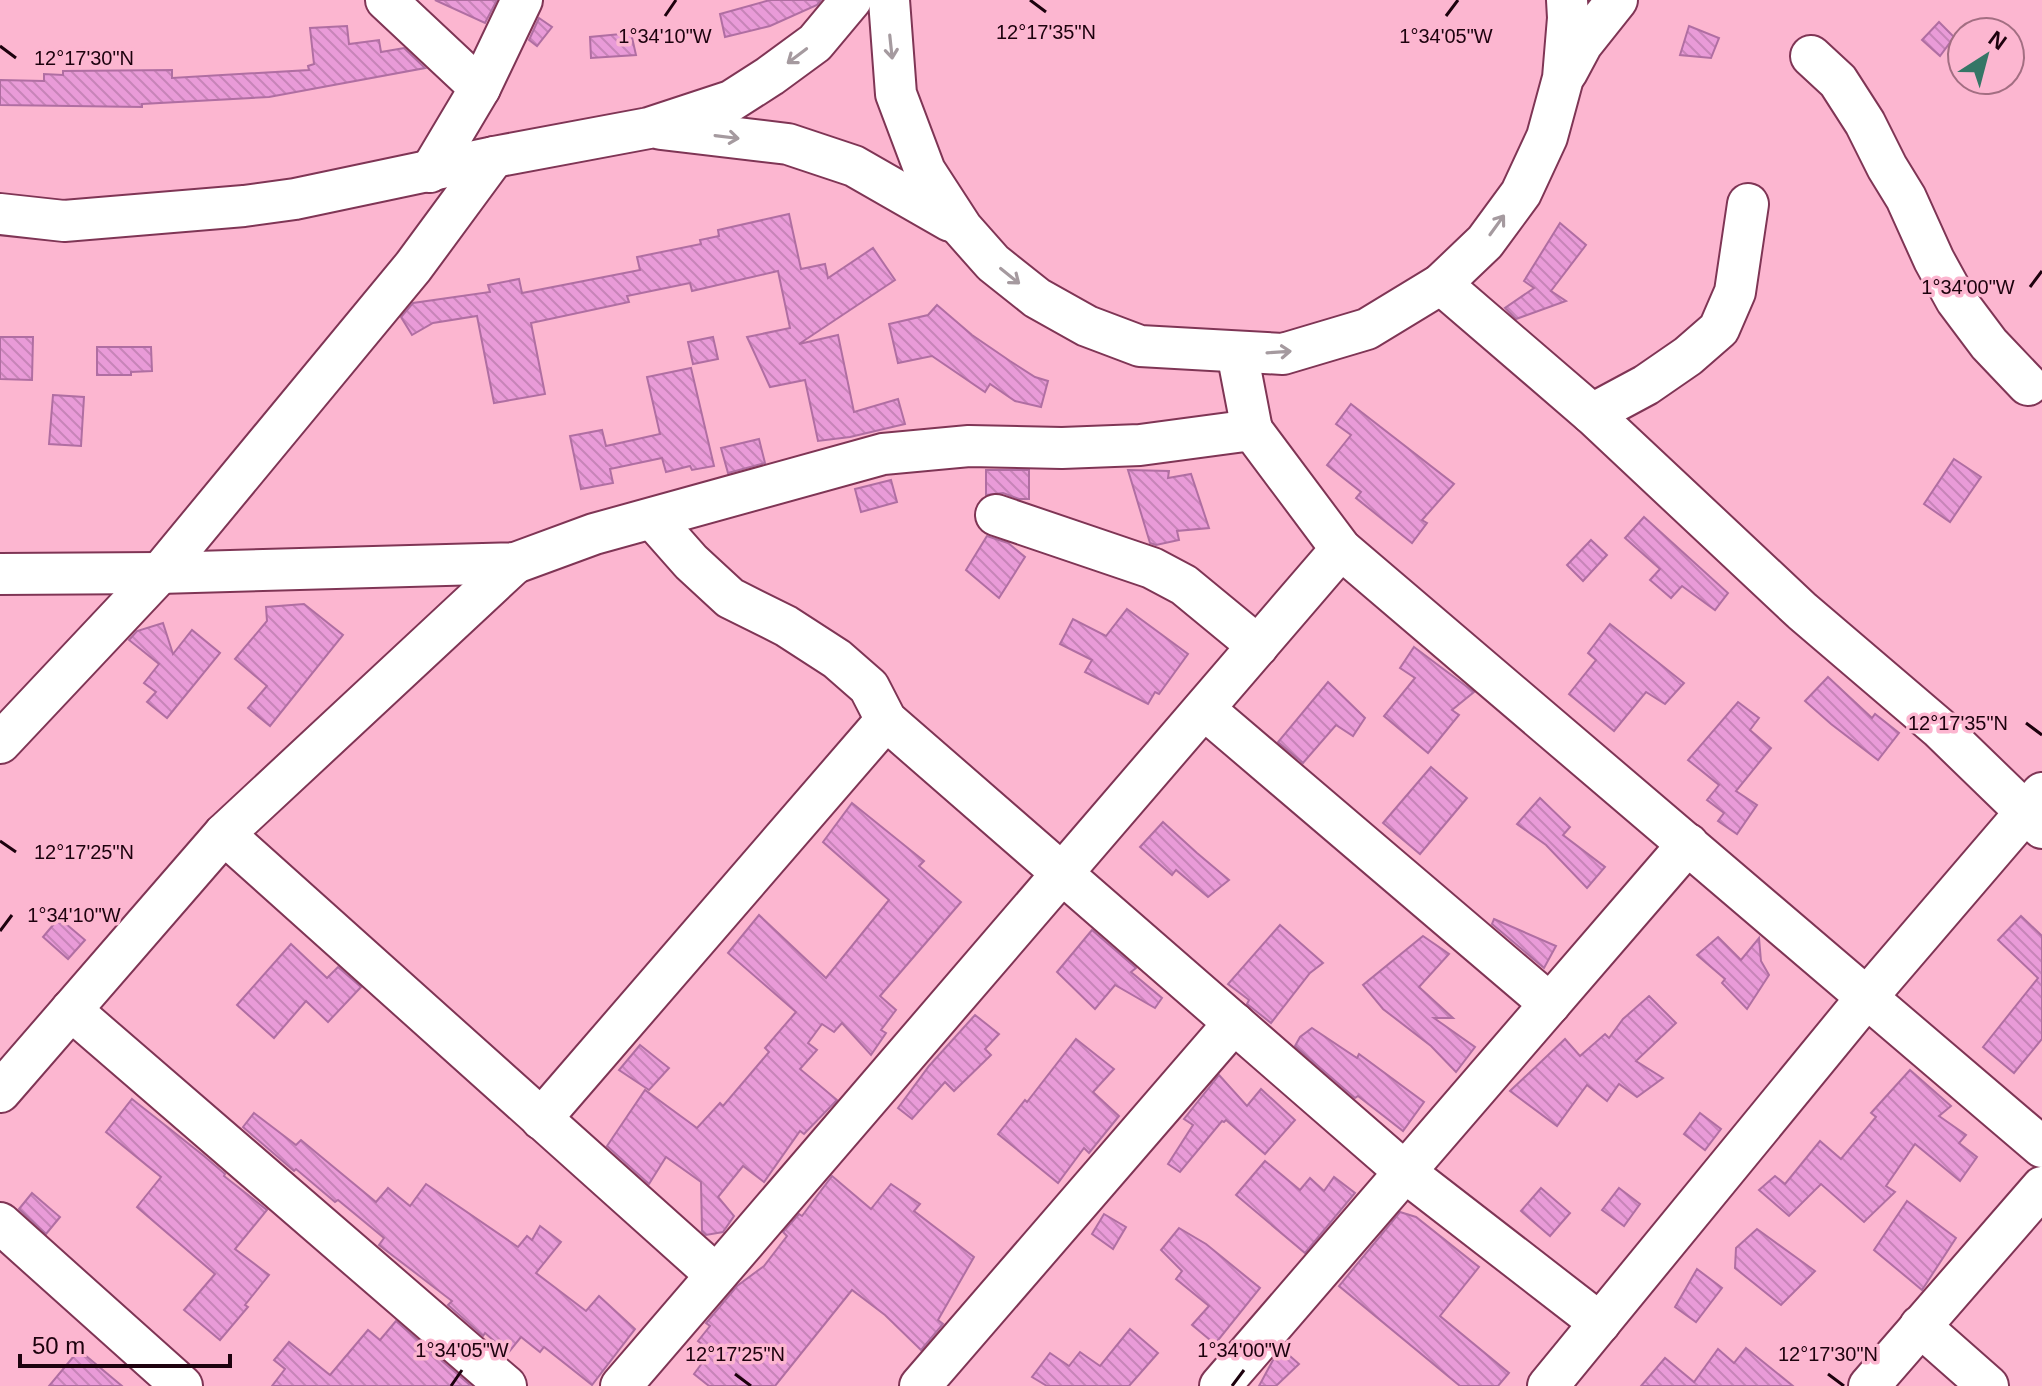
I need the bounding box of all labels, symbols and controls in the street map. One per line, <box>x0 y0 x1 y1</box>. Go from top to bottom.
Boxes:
north arrow <box>1946 16 2026 96</box>
text: 12°17'35"N <box>996 21 1096 43</box>
text: 1°34'10"W <box>618 25 712 47</box>
text: 1°34'05"W <box>1399 25 1493 47</box>
text: N <box>1984 25 2011 55</box>
one-way arrow <box>884 33 899 60</box>
text: 12°17'30"N <box>34 47 134 69</box>
one-way arrow <box>787 47 808 64</box>
one-way arrow <box>713 129 740 144</box>
one-way arrow <box>1489 215 1506 237</box>
one-way arrow <box>999 267 1019 285</box>
text: 1°34'00"W <box>1921 276 2015 298</box>
one-way arrow <box>1265 344 1291 359</box>
text: 12°17'35"N <box>1908 712 2008 734</box>
text: 12°17'25"N <box>34 841 134 863</box>
text: 1°34'10"W <box>27 904 121 926</box>
scale bar <box>20 1318 230 1368</box>
text: 50 m <box>32 1332 85 1359</box>
text: 1°34'05"W <box>415 1339 509 1361</box>
text: 1°34'00"W <box>1197 1339 1291 1361</box>
text: 12°17'25"N <box>685 1343 785 1365</box>
text: 12°17'30"N <box>1778 1343 1878 1365</box>

